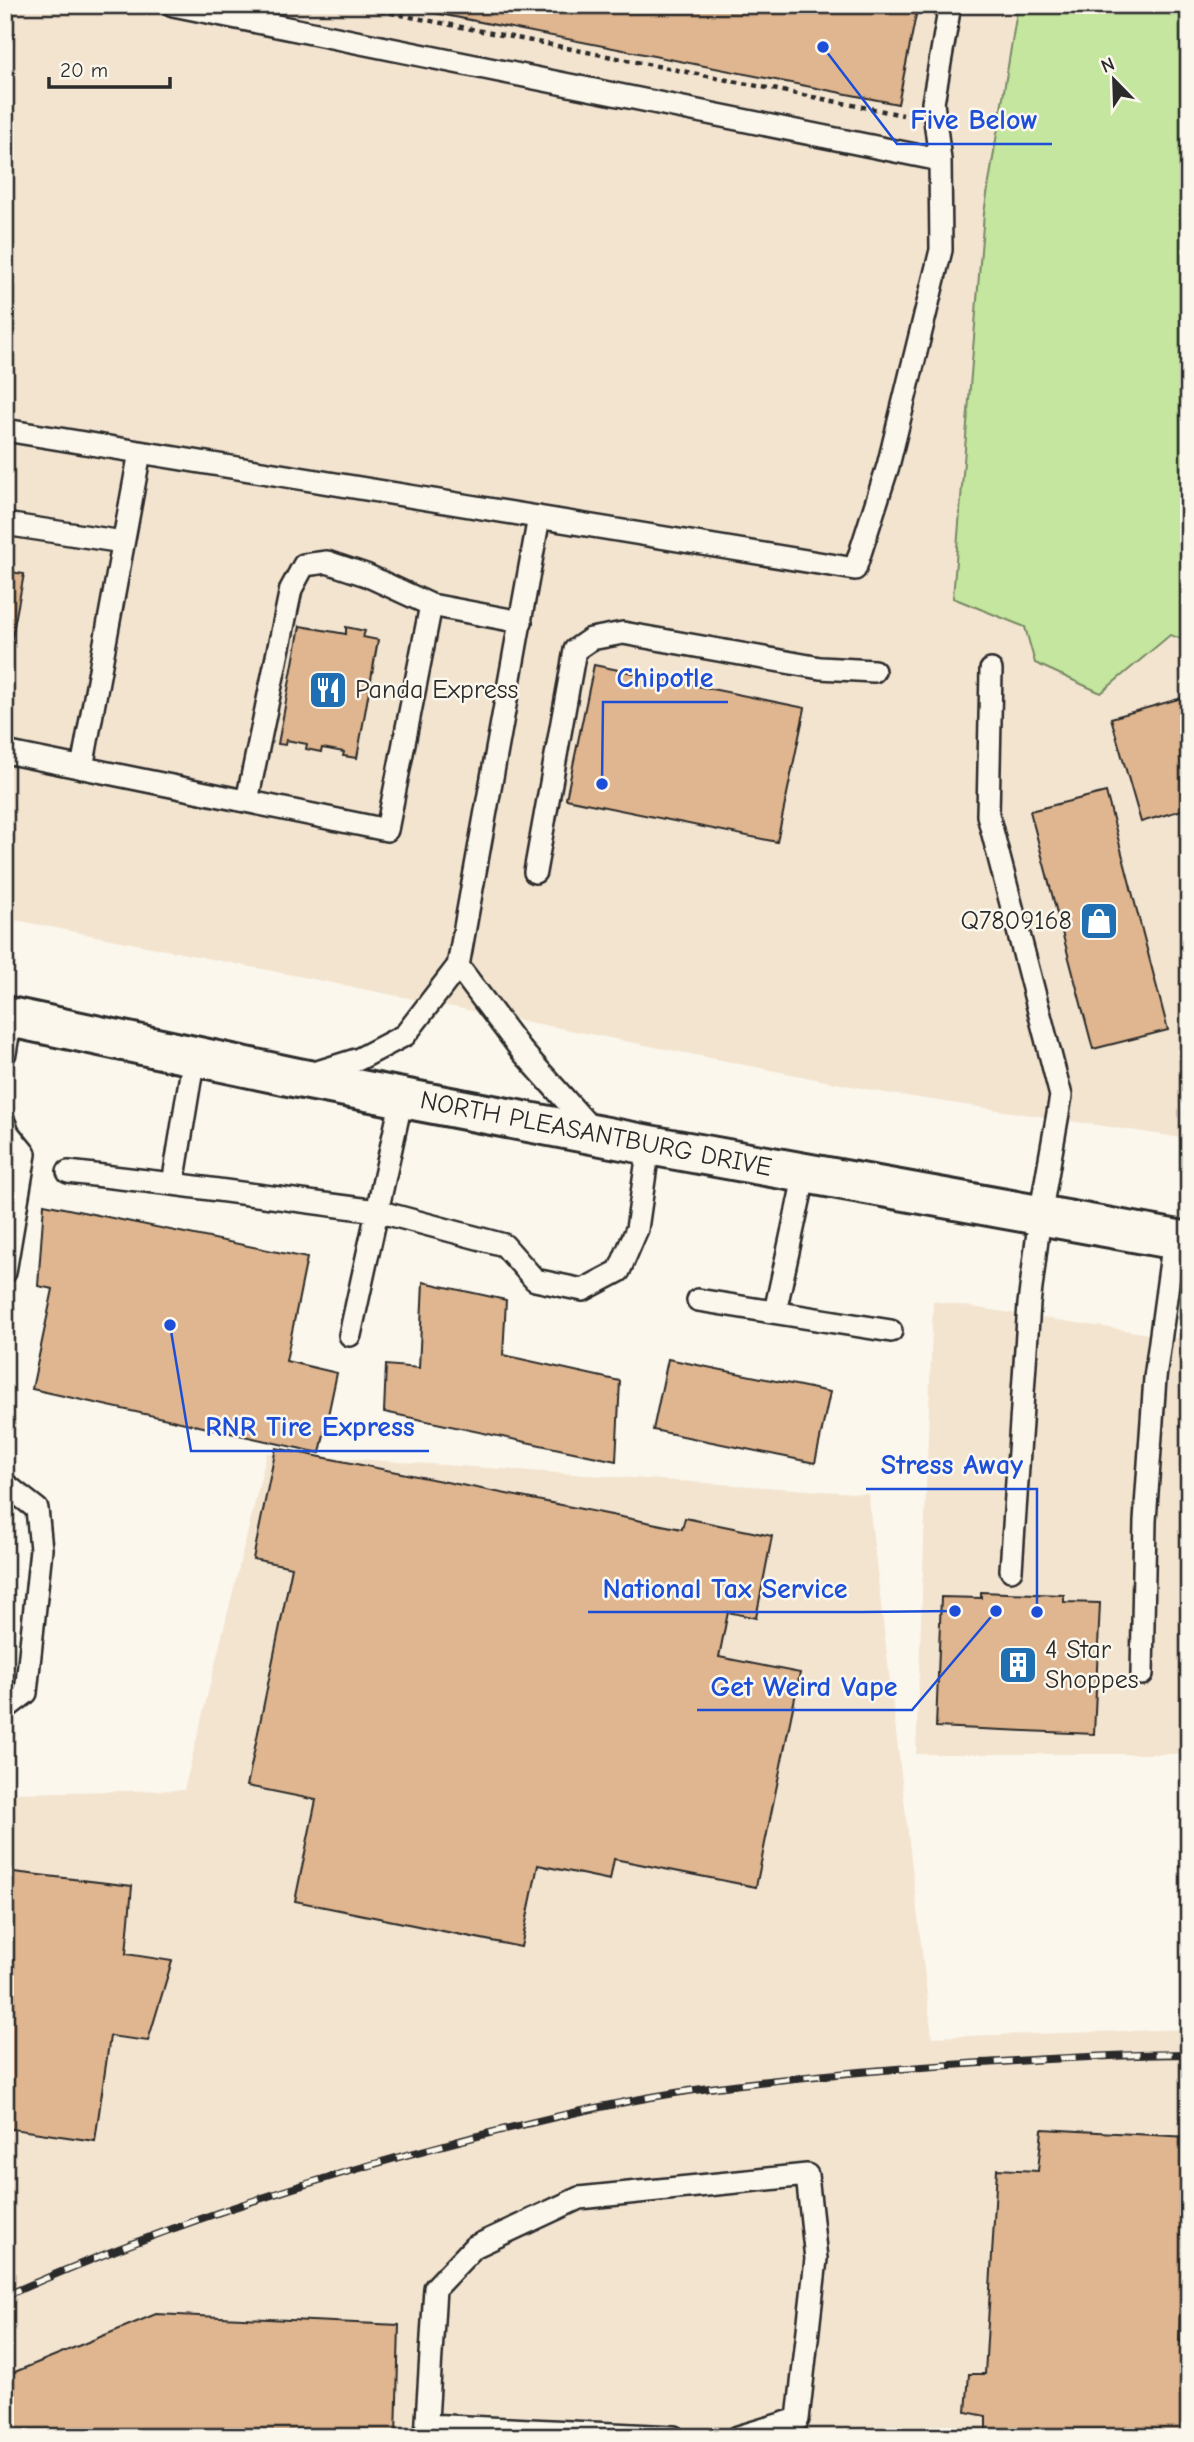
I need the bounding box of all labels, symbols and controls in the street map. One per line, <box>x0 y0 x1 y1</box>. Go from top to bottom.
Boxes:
scale bar <box>49 46 170 90</box>
north arrow <box>1078 46 1148 116</box>
text: N <box>1098 53 1118 78</box>
text: 20 m <box>60 58 108 82</box>
callout: Five Below <box>897 95 1052 144</box>
text: Five Below <box>910 104 1038 136</box>
callout: Chipotle <box>603 653 728 702</box>
text: Chipotle <box>617 662 714 694</box>
restaurant icon: Panda Express <box>307 669 349 711</box>
place label: Panda Express <box>355 675 518 705</box>
shop icon: Q7809168 <box>1078 900 1120 942</box>
place label: Q7809168 <box>961 906 1072 936</box>
street label: NORTH PLEASANTBURG DRIVE <box>418 1085 774 1183</box>
callout: RNR Tire Express <box>191 1402 429 1451</box>
text: RNR Tire Express <box>205 1411 415 1443</box>
callout: Stress Away <box>866 1440 1037 1489</box>
text: Stress Away <box>881 1449 1023 1481</box>
callout: National Tax Service <box>588 1563 861 1612</box>
text: National Tax Service <box>602 1573 848 1605</box>
place label: 4 Star Shoppes <box>1045 1635 1139 1695</box>
building icon: 4 Star Shoppes <box>997 1644 1039 1686</box>
callout: Get Weird Vape <box>697 1661 912 1710</box>
text: Get Weird Vape <box>710 1671 898 1703</box>

